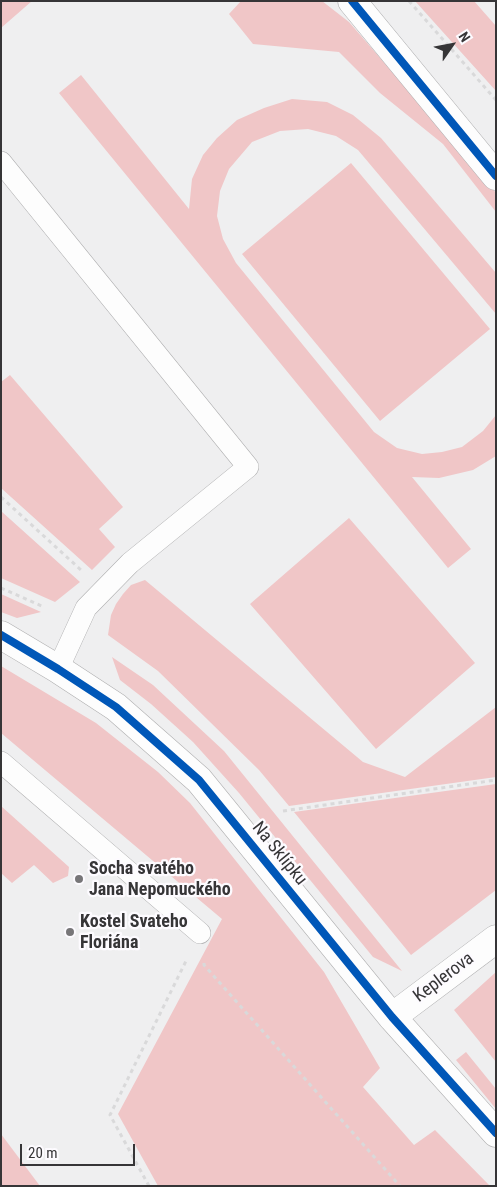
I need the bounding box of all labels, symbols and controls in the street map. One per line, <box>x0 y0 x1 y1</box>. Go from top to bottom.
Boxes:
north arrow <box>427 20 477 70</box>
text: N <box>456 29 474 45</box>
street label: Na Sklípku <box>247 818 311 890</box>
place label: Socha svatého Jana Nepomuckého <box>89 858 231 901</box>
marker: Socha svatého Jana Nepomuckého <box>73 873 85 885</box>
place label: Kostel Svateho Floriána <box>80 911 188 954</box>
marker: Kostel Svateho Floriána <box>64 926 76 938</box>
street label: Keplerova <box>410 948 478 1008</box>
scale bar <box>22 1134 138 1166</box>
text: 20 m <box>28 1144 58 1162</box>

